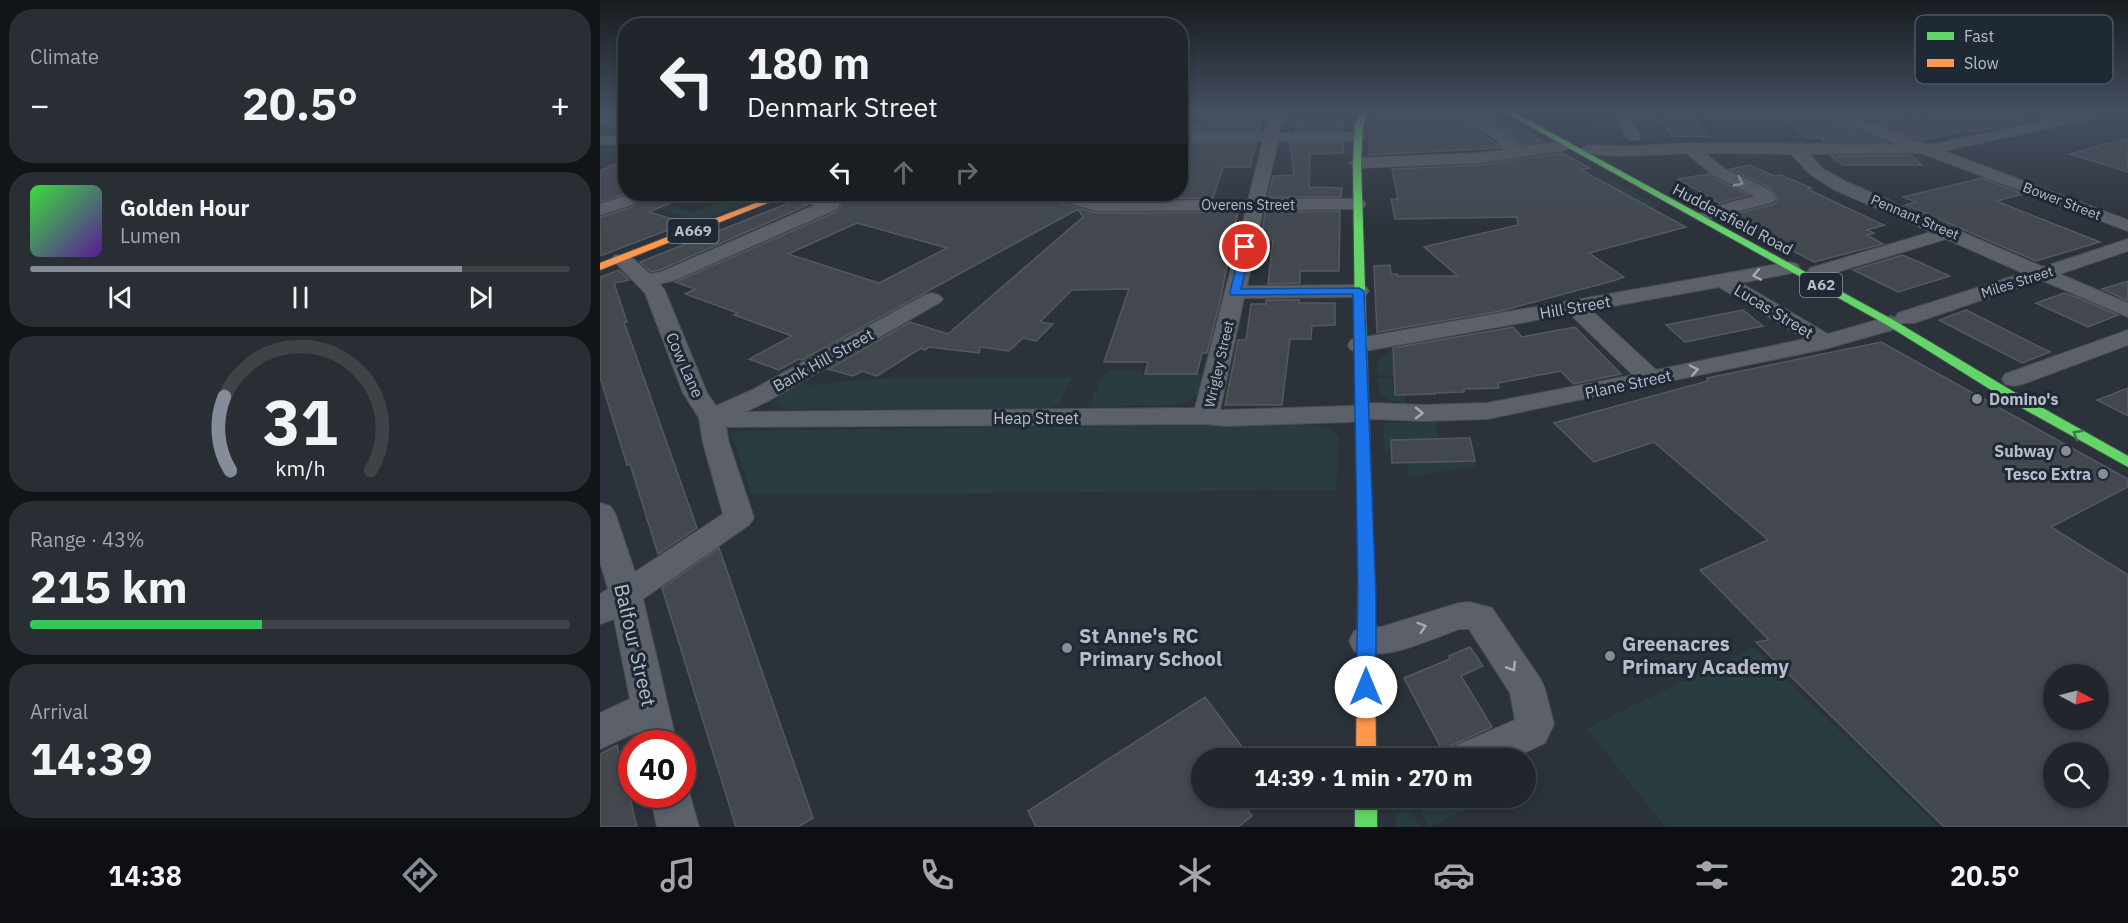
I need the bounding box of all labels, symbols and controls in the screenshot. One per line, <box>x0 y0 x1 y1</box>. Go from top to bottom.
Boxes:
legend <box>1915 15 2113 84</box>
text: Fast <box>1964 26 1994 46</box>
text: 180 m <box>747 36 870 91</box>
icon: left <box>648 42 726 120</box>
text: Climate <box>30 43 99 70</box>
text: Slow <box>1964 53 1999 73</box>
text: 20.5° <box>242 74 358 132</box>
text: − <box>30 83 50 126</box>
text: + <box>550 83 570 126</box>
text: Denmark Street <box>747 89 938 124</box>
icon: left <box>824 156 857 189</box>
icon: ahead <box>887 156 920 189</box>
icon: right <box>950 156 983 189</box>
one-way arrow <box>1733 174 1744 186</box>
street label: Bower Street <box>2020 178 2104 224</box>
street label: Huddersfield Road <box>1669 179 1797 259</box>
street label: Pennant Street <box>1868 190 1962 244</box>
text: Golden Hour <box>120 193 249 222</box>
street label: Overens Street <box>1201 196 1295 214</box>
road number: A669 <box>668 219 718 243</box>
pin <box>1219 221 1270 272</box>
text: Lumen <box>120 222 181 249</box>
icon: arrive <box>1228 230 1261 263</box>
street label: Miles Street <box>1979 262 2055 302</box>
one-way arrow <box>1752 268 1762 281</box>
road number: A62 <box>1800 273 1842 297</box>
street label: Lucas Street <box>1731 280 1817 342</box>
icon: previous <box>104 281 137 314</box>
icon: pause <box>284 281 317 314</box>
icon: next <box>464 281 497 314</box>
street label: Hill Street <box>1538 291 1612 323</box>
street label: Wrigley Street <box>1200 319 1238 409</box>
street label: Bank Hill Street <box>769 324 877 396</box>
street label: Cow Lane <box>662 329 708 401</box>
one-way arrow <box>1689 364 1699 377</box>
street label: Plane Street <box>1583 365 1673 403</box>
text: 31 <box>263 381 337 462</box>
place label: Domino's <box>1989 389 2059 409</box>
marker: Domino's <box>1970 392 1984 406</box>
one-way arrow <box>1415 407 1424 419</box>
street label: Heap Street <box>993 408 1079 428</box>
one-way arrow <box>2073 429 2083 441</box>
place label: Subway <box>1994 441 2054 461</box>
marker: Subway <box>2059 444 2073 458</box>
text: km/h <box>275 454 325 482</box>
place label: Tesco Extra <box>2005 464 2091 484</box>
marker: Tesco Extra <box>2096 467 2110 481</box>
text: Range · 43% <box>30 526 145 553</box>
text: 215 km <box>30 557 188 615</box>
street label: Balfour Street <box>608 581 663 709</box>
place label: St Anne's RC Primary School <box>1079 622 1222 672</box>
one-way arrow <box>1416 622 1427 635</box>
place label: Greenacres Primary Academy <box>1622 630 1789 680</box>
marker: St Anne's RC Primary School <box>1060 641 1074 655</box>
marker: Greenacres Primary Academy <box>1603 649 1617 663</box>
position arrow <box>1334 655 1398 719</box>
one-way arrow <box>1505 661 1517 671</box>
north arrow <box>2043 664 2109 730</box>
map controls <box>2043 664 2109 808</box>
text: Arrival <box>30 698 88 725</box>
text: 14:39 <box>30 729 153 787</box>
speed limit sign: 40 <box>618 730 696 808</box>
button: search <box>2043 742 2109 808</box>
text: 14:39 · 1 min · 270 m <box>1254 763 1473 792</box>
icon: directions <box>399 854 441 896</box>
icon: music <box>657 854 699 896</box>
icon: phone <box>916 854 958 896</box>
icon: climate <box>1174 854 1216 896</box>
icon: car <box>1433 854 1475 896</box>
icon: filters <box>1691 854 1733 896</box>
text: 14:38 <box>108 858 182 893</box>
text: 20.5° <box>1950 858 2020 893</box>

